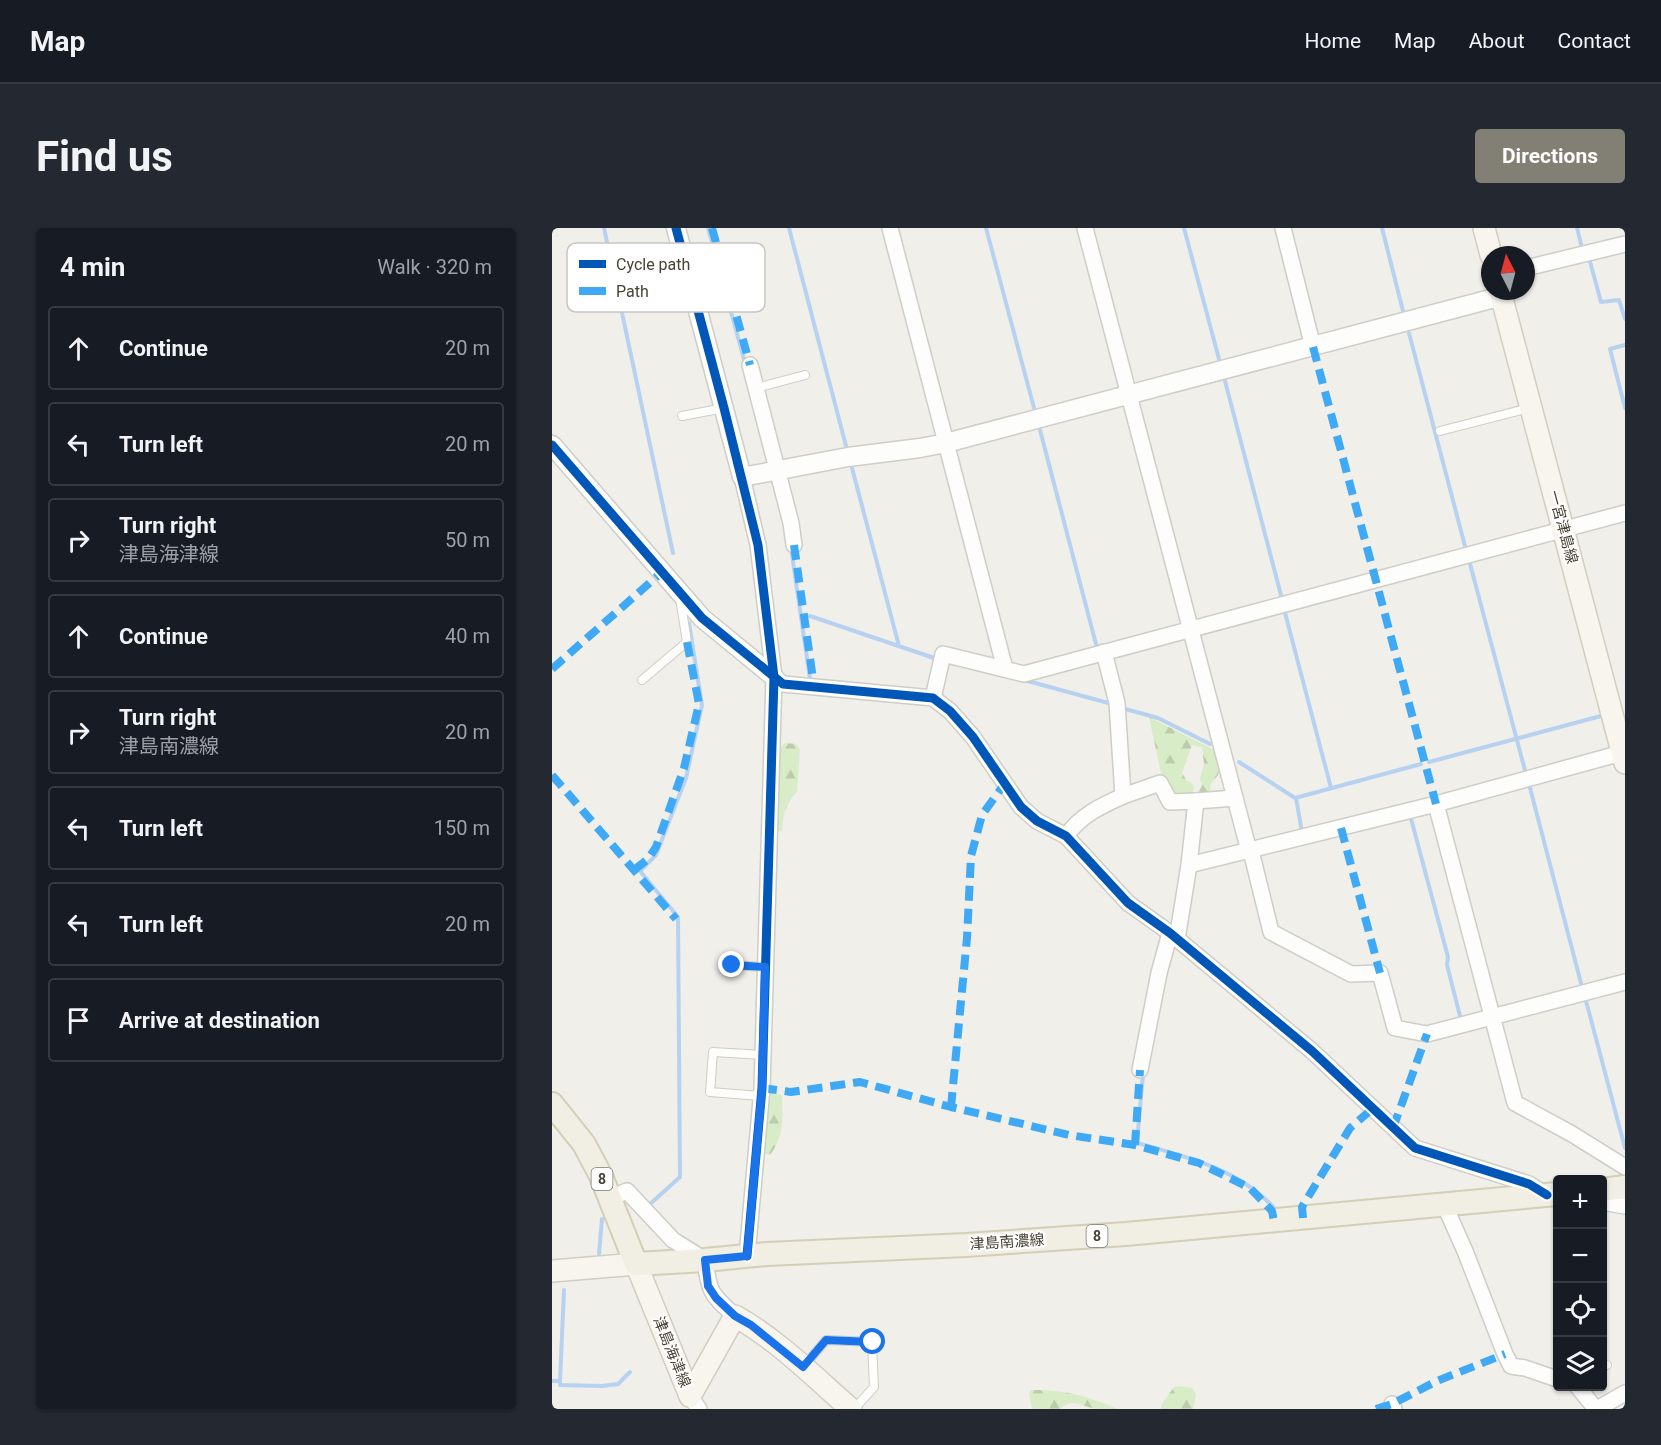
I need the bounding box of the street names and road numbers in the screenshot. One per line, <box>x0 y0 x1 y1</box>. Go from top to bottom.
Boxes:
street label: 一宮津島線 <box>1545 488 1581 566</box>
road number: 8 <box>592 1168 612 1190</box>
road number: 8 <box>1086 1225 1108 1247</box>
street label: 津島南濃線 <box>969 1230 1045 1254</box>
street label: 津島海津線 <box>650 1314 694 1390</box>

